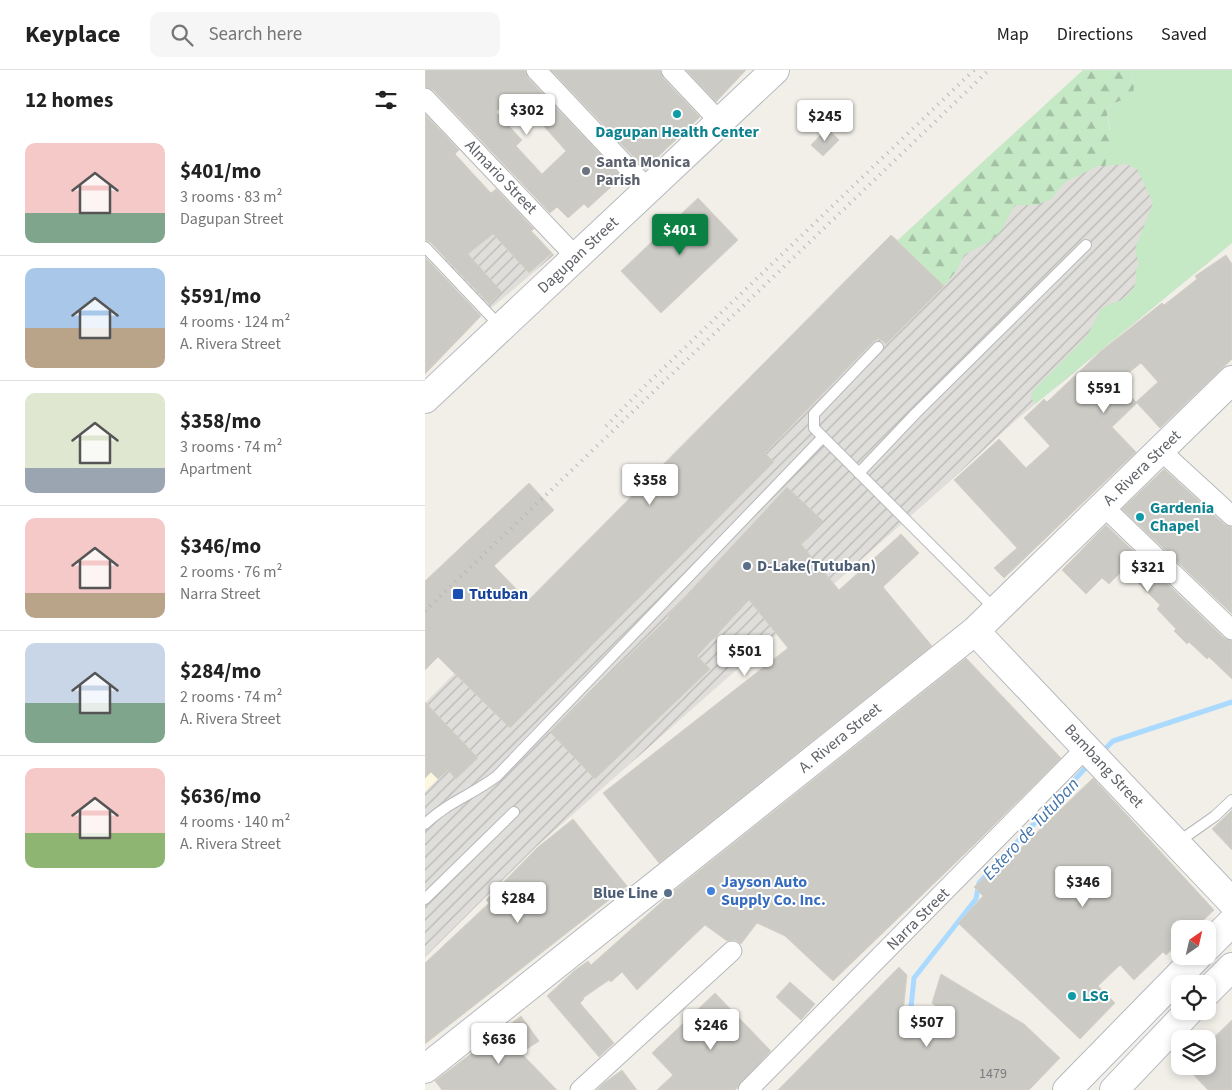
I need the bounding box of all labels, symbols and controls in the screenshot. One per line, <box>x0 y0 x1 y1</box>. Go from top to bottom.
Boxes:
search box <box>150 12 500 57</box>
text: Keyplace <box>25 17 120 52</box>
icon: search <box>168 21 196 49</box>
text: Search here <box>208 21 302 48</box>
text: Map <box>997 22 1029 47</box>
text: Directions <box>1057 22 1133 47</box>
text: Saved <box>1161 22 1207 47</box>
text: 12 homes <box>25 85 113 115</box>
icon: filters <box>372 86 400 114</box>
pin: $302 <box>497 93 557 136</box>
text: $302 <box>510 99 544 121</box>
pin: $245 <box>795 100 855 142</box>
text: $245 <box>808 105 842 127</box>
marker: Dagupan Health Center <box>671 108 683 120</box>
place label: Dagupan Health Center <box>595 121 759 143</box>
street label: Almario Street <box>460 135 543 219</box>
place label: Santa Monica Parish <box>596 151 690 191</box>
text: $401/mo <box>180 156 261 186</box>
icon: home <box>65 163 125 223</box>
marker: Santa Monica Parish <box>580 165 592 177</box>
text: 3 rooms · 83 m² <box>180 186 282 208</box>
text: Dagupan Street <box>180 208 283 230</box>
street label: Dagupan Street <box>533 211 624 298</box>
pin: $401 <box>650 214 710 256</box>
text: $401 <box>663 219 697 241</box>
text: $591/mo <box>180 281 261 311</box>
icon: home <box>65 288 125 348</box>
text: 4 rooms · 124 m² <box>180 311 290 333</box>
text: A. Rivera Street <box>180 333 281 355</box>
pin: $591 <box>1074 372 1134 414</box>
text: $591 <box>1087 377 1121 399</box>
text: $358/mo <box>180 406 261 436</box>
icon: home <box>65 413 125 473</box>
street label: A. Rivera Street <box>1098 425 1186 511</box>
text: 3 rooms · 74 m² <box>180 436 282 458</box>
text: Apartment <box>180 458 252 480</box>
pin: $358 <box>620 464 680 506</box>
text: $358 <box>633 469 667 491</box>
place label: Gardenia Chapel <box>1150 497 1214 537</box>
marker: Gardenia Chapel <box>1134 511 1146 523</box>
text: $346/mo <box>180 531 261 561</box>
icon: home <box>65 538 125 598</box>
pin: $321 <box>1118 550 1178 593</box>
place label: D-Lake(Tutuban) <box>757 555 876 577</box>
text: $321 <box>1131 556 1165 578</box>
marker: D-Lake(Tutuban) <box>741 560 753 572</box>
text: 2 rooms · 76 m² <box>180 561 282 583</box>
text: Narra Street <box>180 583 261 605</box>
place label: Tutuban <box>469 583 528 605</box>
marker: Tutuban <box>451 587 465 601</box>
pin: $501 <box>715 634 775 677</box>
text: $501 <box>728 640 762 662</box>
text: $284/mo <box>180 656 261 686</box>
icon: home <box>65 663 125 723</box>
text: 2 rooms · 74 m² <box>180 686 282 708</box>
street label: A. Rivera Street <box>794 697 887 778</box>
text: A. Rivera Street <box>180 708 281 730</box>
street label: Bambang Street <box>1059 719 1149 813</box>
water label: Estero de Tutuban <box>977 772 1085 886</box>
text: $636/mo <box>180 781 261 811</box>
icon: home <box>65 788 125 848</box>
text: 4 rooms · 140 m² <box>180 811 290 833</box>
text: A. Rivera Street <box>180 833 281 855</box>
pin: $346 <box>1053 866 1113 908</box>
place label: Jayson Auto Supply Co. Inc. <box>721 871 826 911</box>
text: $346 <box>1066 871 1100 893</box>
pin: $284 <box>488 882 548 924</box>
place label: Blue Line <box>593 882 658 904</box>
street label: Narra Street <box>882 882 955 955</box>
marker: Jayson Auto Supply Co. Inc. <box>705 885 717 897</box>
text: $284 <box>501 887 535 909</box>
marker: Blue Line <box>662 887 674 899</box>
north arrow <box>1171 920 1216 965</box>
map controls <box>1171 920 1216 1075</box>
button: locate <box>1171 975 1216 1020</box>
place label: LSG <box>1082 985 1109 1007</box>
marker: LSG <box>1066 990 1078 1002</box>
pin: $507 <box>897 1006 957 1048</box>
pin: $246 <box>681 1008 741 1051</box>
text: $507 <box>910 1011 944 1033</box>
text: $246 <box>694 1014 728 1036</box>
pin: $636 <box>469 1022 529 1065</box>
text: $636 <box>482 1028 516 1050</box>
button: layers <box>1171 1030 1216 1075</box>
house number: 1479 <box>979 1064 1007 1084</box>

